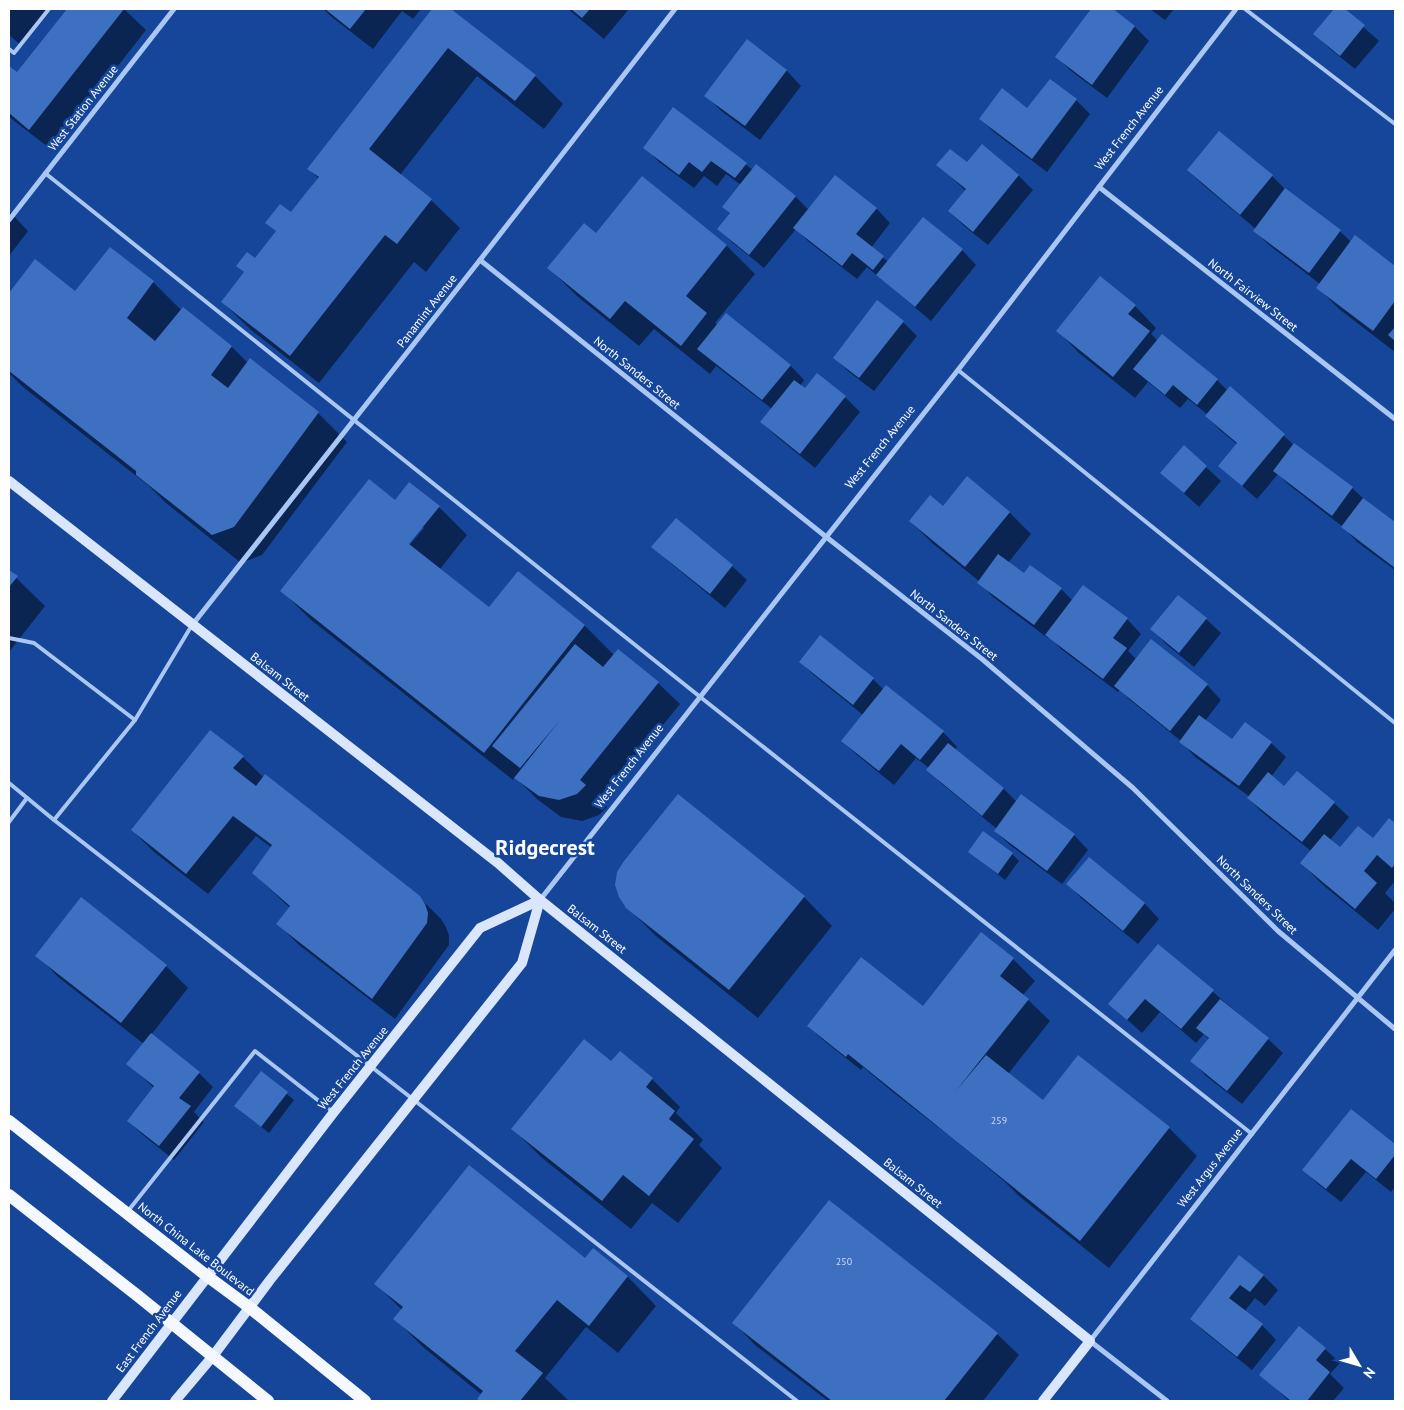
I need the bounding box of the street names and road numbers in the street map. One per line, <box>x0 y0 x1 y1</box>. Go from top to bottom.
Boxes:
street label: West Station Avenue <box>44 62 121 154</box>
street label: West French Avenue <box>1091 82 1166 173</box>
street label: North Fairview Street <box>1206 255 1301 334</box>
street label: Panamint Avenue <box>393 271 460 350</box>
street label: North Sanders Street <box>591 333 684 412</box>
street label: West French Avenue <box>841 402 918 491</box>
street label: North Sanders Street <box>907 586 1001 664</box>
street label: Balsam Street <box>248 649 313 704</box>
street label: West French Avenue <box>591 720 666 811</box>
street label: North Sanders Street <box>1214 852 1301 937</box>
street label: Balsam Street <box>565 901 630 956</box>
street label: West French Avenue <box>314 1023 391 1112</box>
street label: West Argus Avenue <box>1174 1125 1245 1210</box>
street label: Balsam Street <box>881 1154 946 1211</box>
street label: North China Lake Boulevard <box>135 1199 257 1299</box>
street label: East French Avenue <box>113 1286 185 1375</box>

